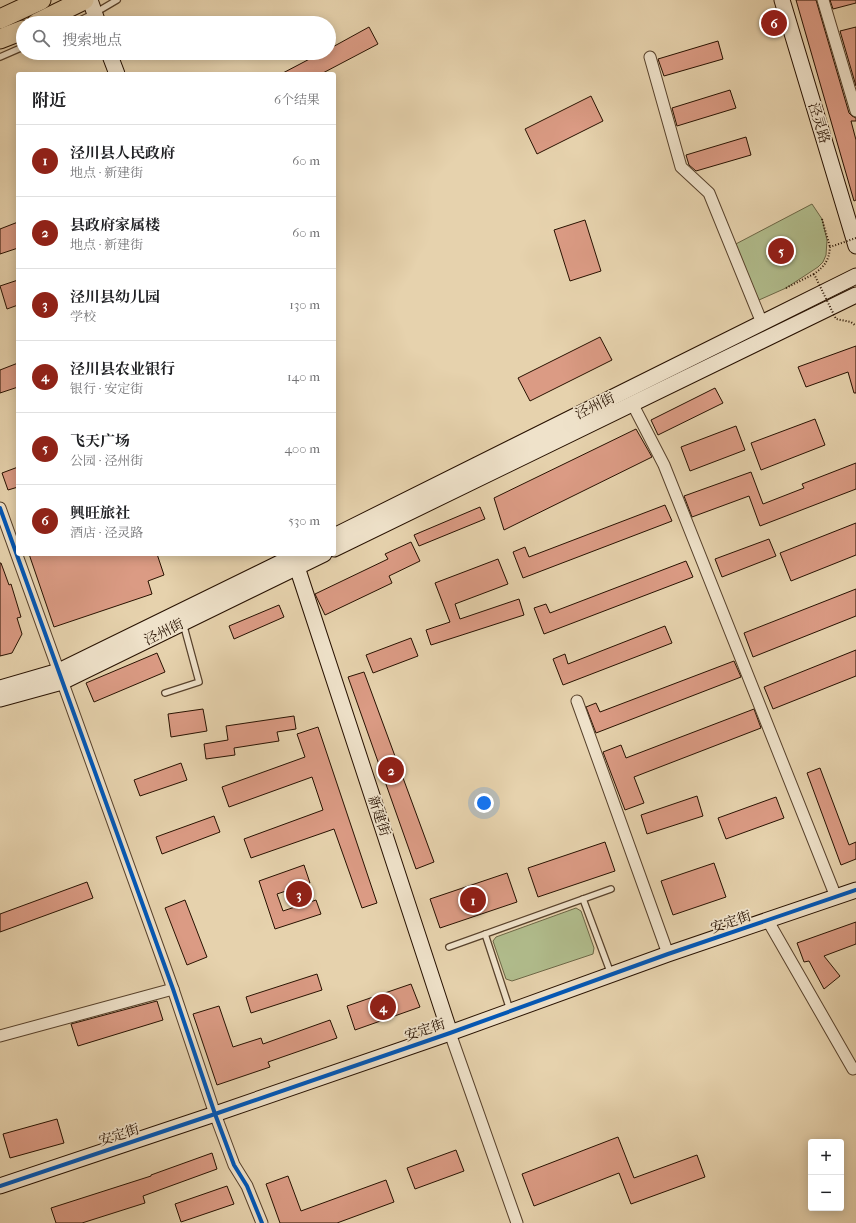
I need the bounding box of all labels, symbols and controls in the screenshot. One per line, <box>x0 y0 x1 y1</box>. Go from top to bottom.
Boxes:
pin: 6 <box>761 8 787 38</box>
search box <box>16 16 336 60</box>
icon: search <box>30 27 52 49</box>
text: 搜索地点 <box>62 31 122 49</box>
text: 附近 <box>32 90 66 110</box>
text: 6个结果 <box>274 92 320 107</box>
street label: 泾灵路 <box>805 100 833 146</box>
text: 泾川县人民政府 <box>70 144 175 162</box>
text: 1 <box>43 153 47 168</box>
text: 60 m <box>292 153 320 168</box>
text: 地点 · 新建街 <box>70 165 143 180</box>
text: 县政府家属楼 <box>70 216 160 234</box>
text: 2 <box>42 225 48 240</box>
text: 60 m <box>292 225 320 240</box>
pin: 5 <box>768 236 794 266</box>
text: 地点 · 新建街 <box>70 237 143 252</box>
text: 泾川县幼儿园 <box>70 288 160 306</box>
text: 3 <box>42 297 48 312</box>
text: 130 m <box>289 297 320 312</box>
text: 学校 <box>70 309 96 324</box>
text: 泾川县农业银行 <box>70 360 175 378</box>
text: 4 <box>41 369 49 384</box>
text: 140 m <box>287 369 320 384</box>
text: 银行 · 安定街 <box>70 381 143 396</box>
street label: 泾州街 <box>572 389 618 423</box>
text: 飞天广场 <box>70 432 130 450</box>
text: 5 <box>42 441 48 456</box>
text: 400 m <box>284 441 320 456</box>
text: 公园 · 泾州街 <box>70 453 143 468</box>
text: 興旺旅社 <box>70 504 130 522</box>
text: 6 <box>41 513 49 528</box>
text: 530 m <box>288 513 320 528</box>
text: 酒店 · 泾灵路 <box>70 525 143 540</box>
street label: 泾州街 <box>141 615 187 649</box>
pin: 2 <box>378 755 404 785</box>
street label: 新建街 <box>364 793 394 839</box>
your location <box>474 793 494 813</box>
pin: 3 <box>286 879 312 909</box>
pin: 1 <box>460 885 486 915</box>
street label: 安定街 <box>708 907 754 937</box>
pin: 4 <box>370 992 396 1022</box>
street label: 安定街 <box>402 1015 448 1045</box>
street label: 安定街 <box>96 1120 142 1150</box>
map controls <box>808 1139 844 1211</box>
button: + <box>808 1139 844 1175</box>
button: − <box>808 1175 844 1211</box>

